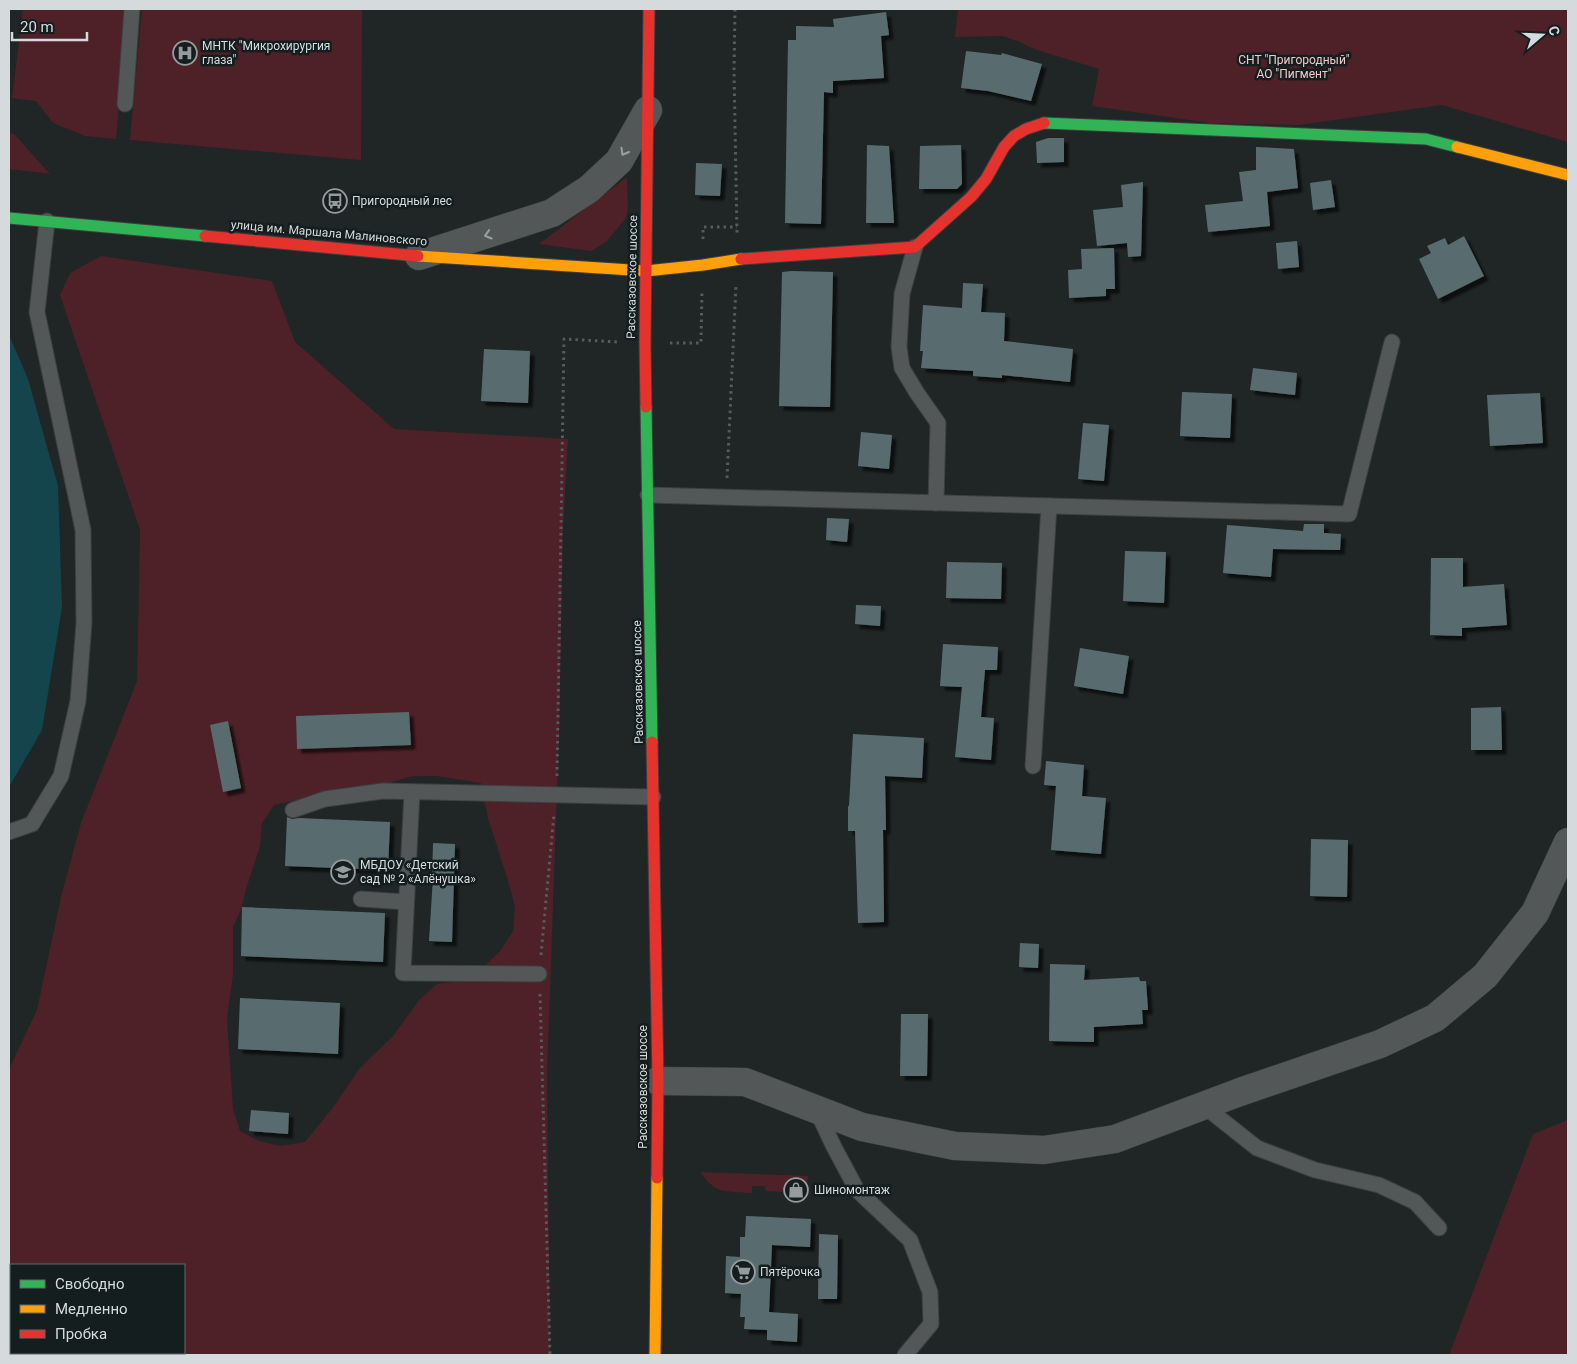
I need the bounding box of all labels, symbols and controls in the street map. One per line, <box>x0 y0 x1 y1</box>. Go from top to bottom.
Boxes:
scale bar <box>12 10 88 42</box>
north arrow <box>1517 10 1567 60</box>
text: 20 m <box>20 18 54 36</box>
text: С <box>1545 24 1563 38</box>
place label: МНТК "Микрохирургия глаза" <box>202 39 330 67</box>
hospital icon: МНТК "Микрохирургия глаза" <box>172 40 198 66</box>
park label: СНТ "Пригородный" АО "Пигмент" <box>1238 53 1350 81</box>
one-way arrow <box>620 147 630 156</box>
bus stop icon: Пригородный лес <box>322 188 348 214</box>
place label: Пригородный лес <box>352 194 452 208</box>
street label: Рассказовское шоссе <box>624 215 640 339</box>
street label: улица им. Маршала Малиновского <box>230 217 428 249</box>
one-way arrow <box>485 229 493 239</box>
street label: Рассказовское шоссе <box>630 620 646 744</box>
place label: МБДОУ «Детский сад № 2 «Алёнушка» <box>360 858 476 886</box>
school or university icon: МБДОУ «Детский сад № 2 «Алёнушка» <box>330 859 356 885</box>
street label: Рассказовское шоссе <box>636 1025 650 1149</box>
shop icon: Шиномонтаж <box>783 1177 809 1203</box>
place label: Шиномонтаж <box>814 1183 891 1197</box>
supermarket icon: Пятёрочка <box>730 1259 756 1285</box>
legend <box>10 1264 185 1354</box>
place label: Пятёрочка <box>760 1265 820 1279</box>
text: Свободно <box>55 1275 124 1293</box>
text: Медленно <box>55 1300 128 1318</box>
text: Пробка <box>55 1325 107 1343</box>

